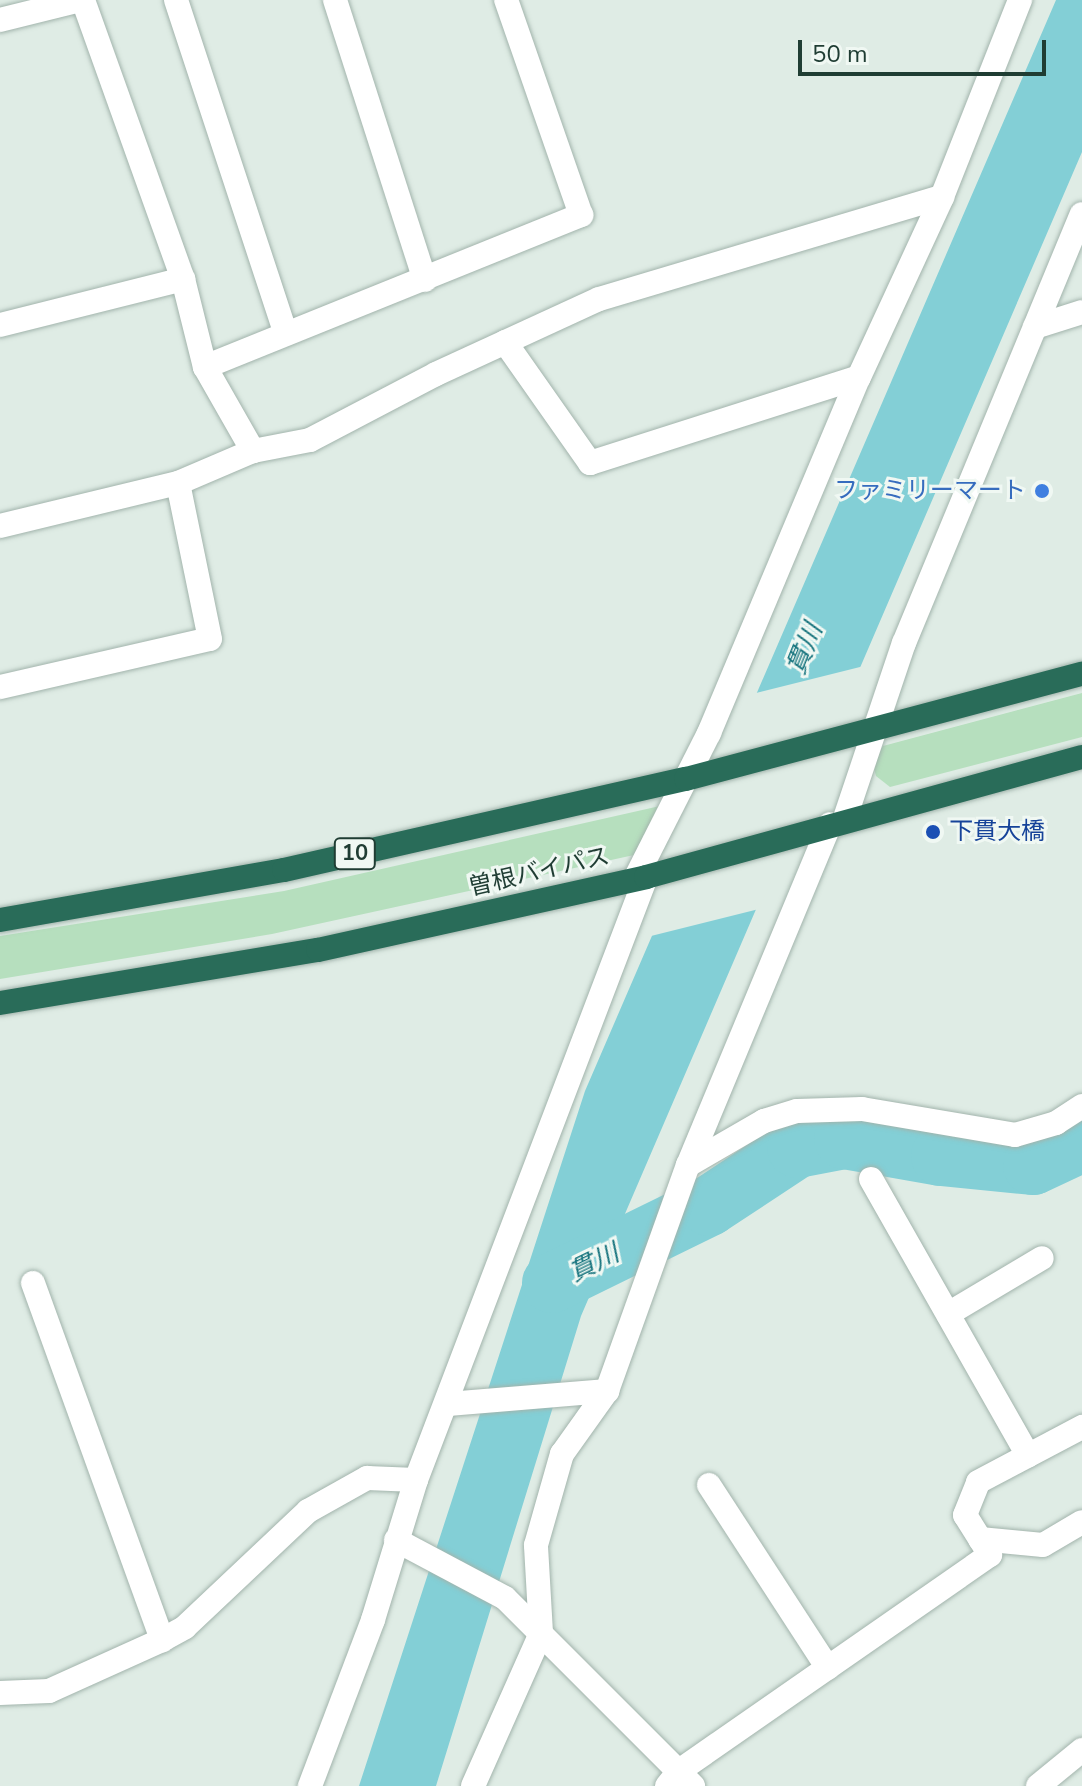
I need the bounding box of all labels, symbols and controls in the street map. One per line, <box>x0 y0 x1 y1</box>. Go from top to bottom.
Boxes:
scale bar <box>802 24 1050 74</box>
text: 50 m <box>812 38 868 70</box>
place label: ファミリーマート <box>834 477 1026 505</box>
marker: ファミリーマート <box>1033 482 1051 500</box>
water label: 貫川 <box>781 619 829 679</box>
place label: 下貫大橋 <box>949 818 1045 846</box>
marker: 下貫大橋 <box>924 823 942 841</box>
road number: 10 <box>333 836 377 872</box>
street label: 曽根バイパス <box>466 842 612 902</box>
water label: 貫川 <box>564 1238 624 1288</box>

